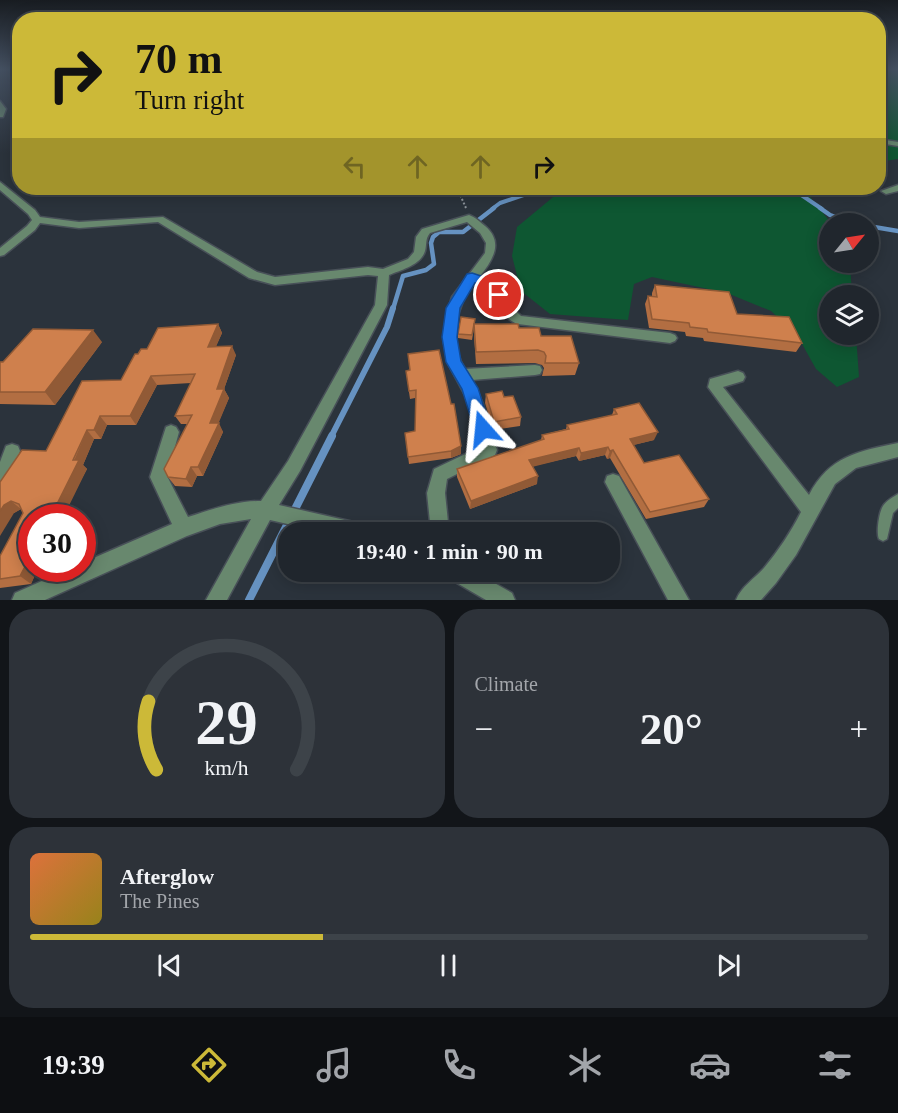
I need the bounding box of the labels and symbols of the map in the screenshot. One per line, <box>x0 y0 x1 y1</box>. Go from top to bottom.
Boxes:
north arrow <box>819 213 879 273</box>
pin <box>473 269 524 320</box>
position arrow <box>451 397 515 461</box>
speed limit sign: 30 <box>18 504 96 582</box>

